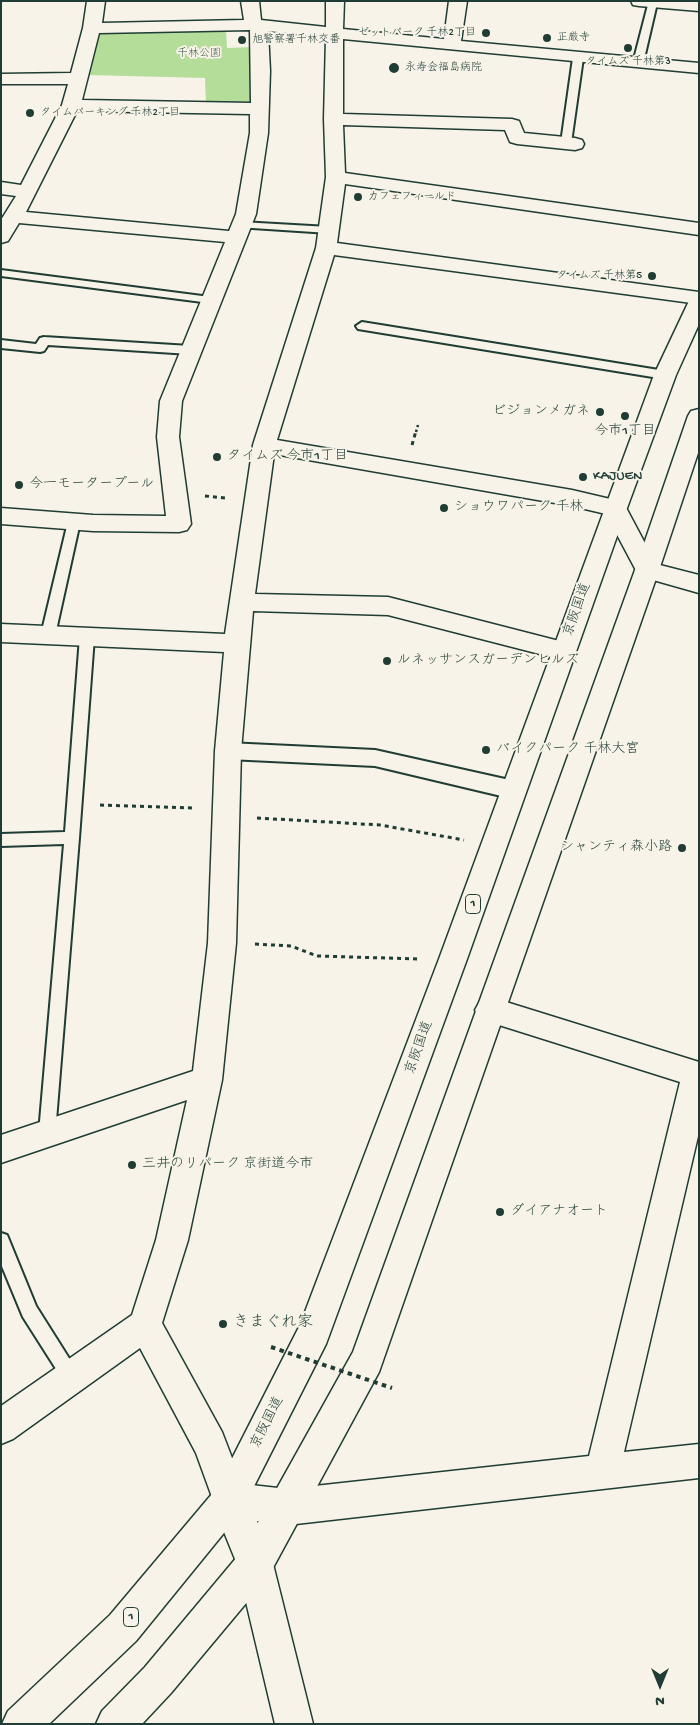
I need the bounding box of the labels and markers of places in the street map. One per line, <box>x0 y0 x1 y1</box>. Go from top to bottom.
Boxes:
place label: ゼットパーク 千林2丁目 <box>358 26 476 40</box>
marker: ゼットパーク 千林2丁目 <box>480 27 492 39</box>
place label: 正厳寺 <box>557 31 590 45</box>
marker: 正厳寺 <box>541 32 553 44</box>
place label: 旭警察署千林交番 <box>252 33 340 47</box>
marker: 旭警察署千林交番 <box>236 34 248 46</box>
marker: タイムズ 千林第3 <box>622 42 634 54</box>
place label: タイムズ 千林第3 <box>585 55 671 69</box>
marker: 永寿会福島病院 <box>387 61 401 75</box>
place label: 永寿会福島病院 <box>405 61 482 75</box>
place label: タイムパーキング 千林2丁目 <box>40 106 180 120</box>
marker: タイムパーキング 千林2丁目 <box>24 107 36 119</box>
place label: カフェフィールド <box>368 190 456 204</box>
marker: カフェフィールド <box>352 191 364 203</box>
place label: タイムズ 千林第5 <box>557 269 642 283</box>
marker: タイムズ 千林第5 <box>646 270 658 282</box>
place label: ビジョンメガネ <box>492 404 590 420</box>
marker: ビジョンメガネ <box>594 406 606 418</box>
marker: 今市1丁目 <box>619 410 631 422</box>
place label: 今市1丁目 <box>594 424 656 440</box>
place label: タイムズ 今市1丁目 <box>227 449 348 465</box>
marker: タイムズ 今市1丁目 <box>211 451 223 463</box>
place label: KAJUEN <box>593 469 642 485</box>
marker: KAJUEN <box>577 471 589 483</box>
place label: 今一モータープール <box>29 477 154 493</box>
marker: 今一モータープール <box>13 479 25 491</box>
place label: ショウワパーク 千林 <box>454 500 583 516</box>
marker: ショウワパーク 千林 <box>438 502 450 514</box>
place label: ルネッサンスガーデンヒルズ <box>397 653 579 669</box>
marker: ルネッサンスガーデンヒルズ <box>381 655 393 667</box>
place label: バイクパーク 千林大宮 <box>496 742 639 758</box>
marker: バイクパーク 千林大宮 <box>480 744 492 756</box>
place label: シャンティ森小路 <box>560 840 672 856</box>
marker: シャンティ森小路 <box>676 842 688 854</box>
place label: 三井のリパーク 京街道今市 <box>142 1157 313 1173</box>
marker: 三井のリパーク 京街道今市 <box>126 1159 138 1171</box>
place label: ダイアナオート <box>510 1204 608 1220</box>
marker: ダイアナオート <box>494 1206 506 1218</box>
place label: きまぐれ家 <box>233 1314 313 1334</box>
marker: きまぐれ家 <box>217 1318 229 1330</box>

